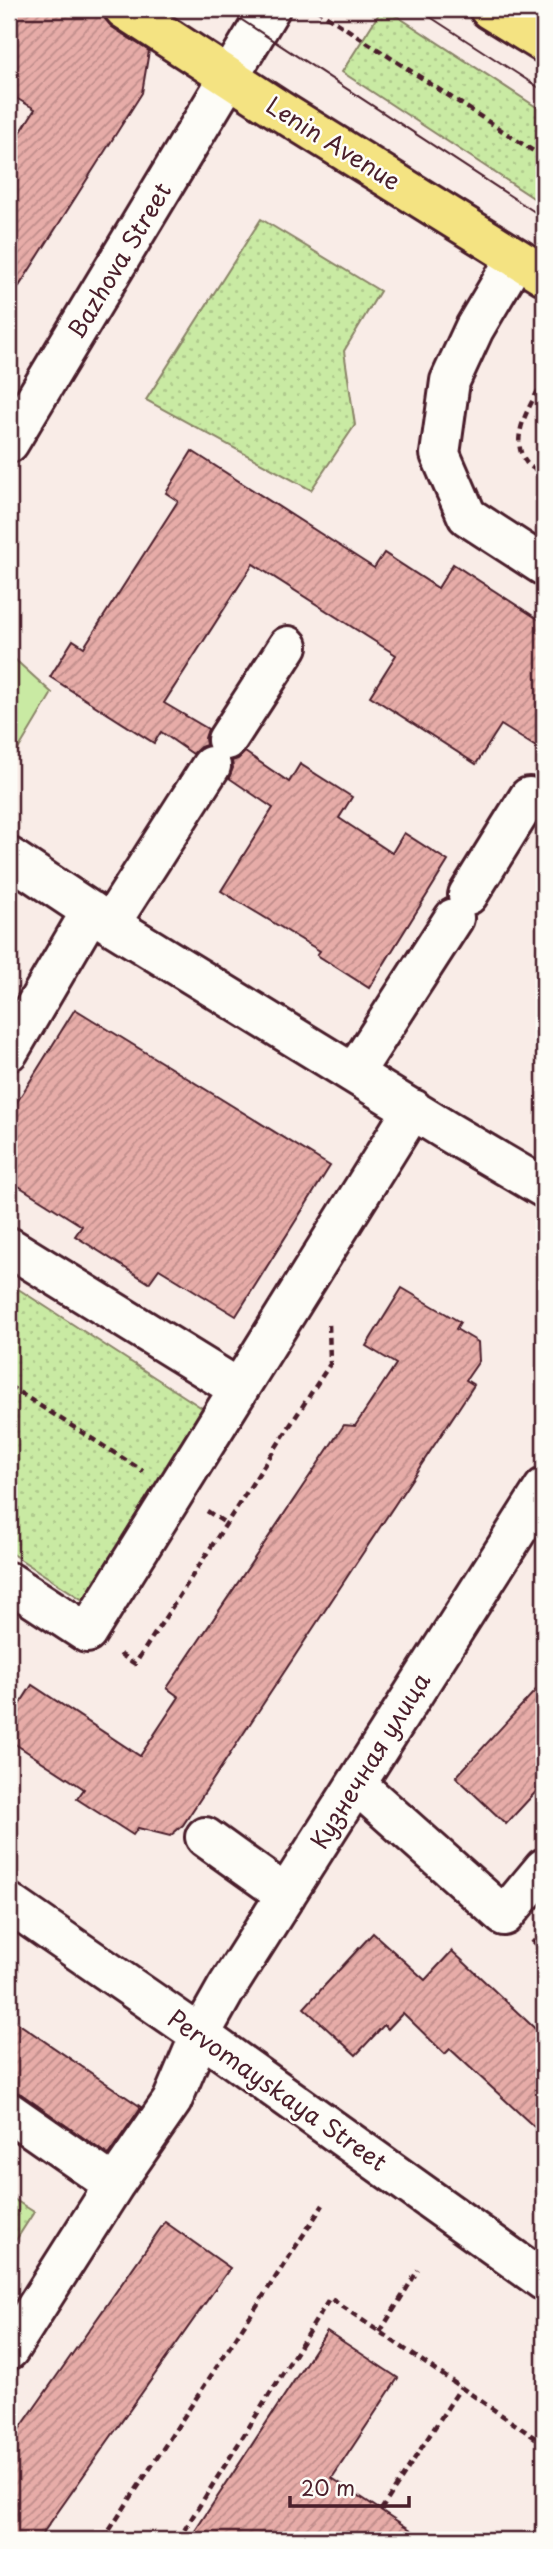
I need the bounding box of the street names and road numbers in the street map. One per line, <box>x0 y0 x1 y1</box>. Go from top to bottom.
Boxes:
street label: Lenin Avenue <box>260 87 408 198</box>
street label: Bazhova Street <box>57 175 179 345</box>
street label: Кузнечная улица <box>301 1665 438 1855</box>
street label: Pervomayskaya Street <box>161 2000 395 2179</box>

